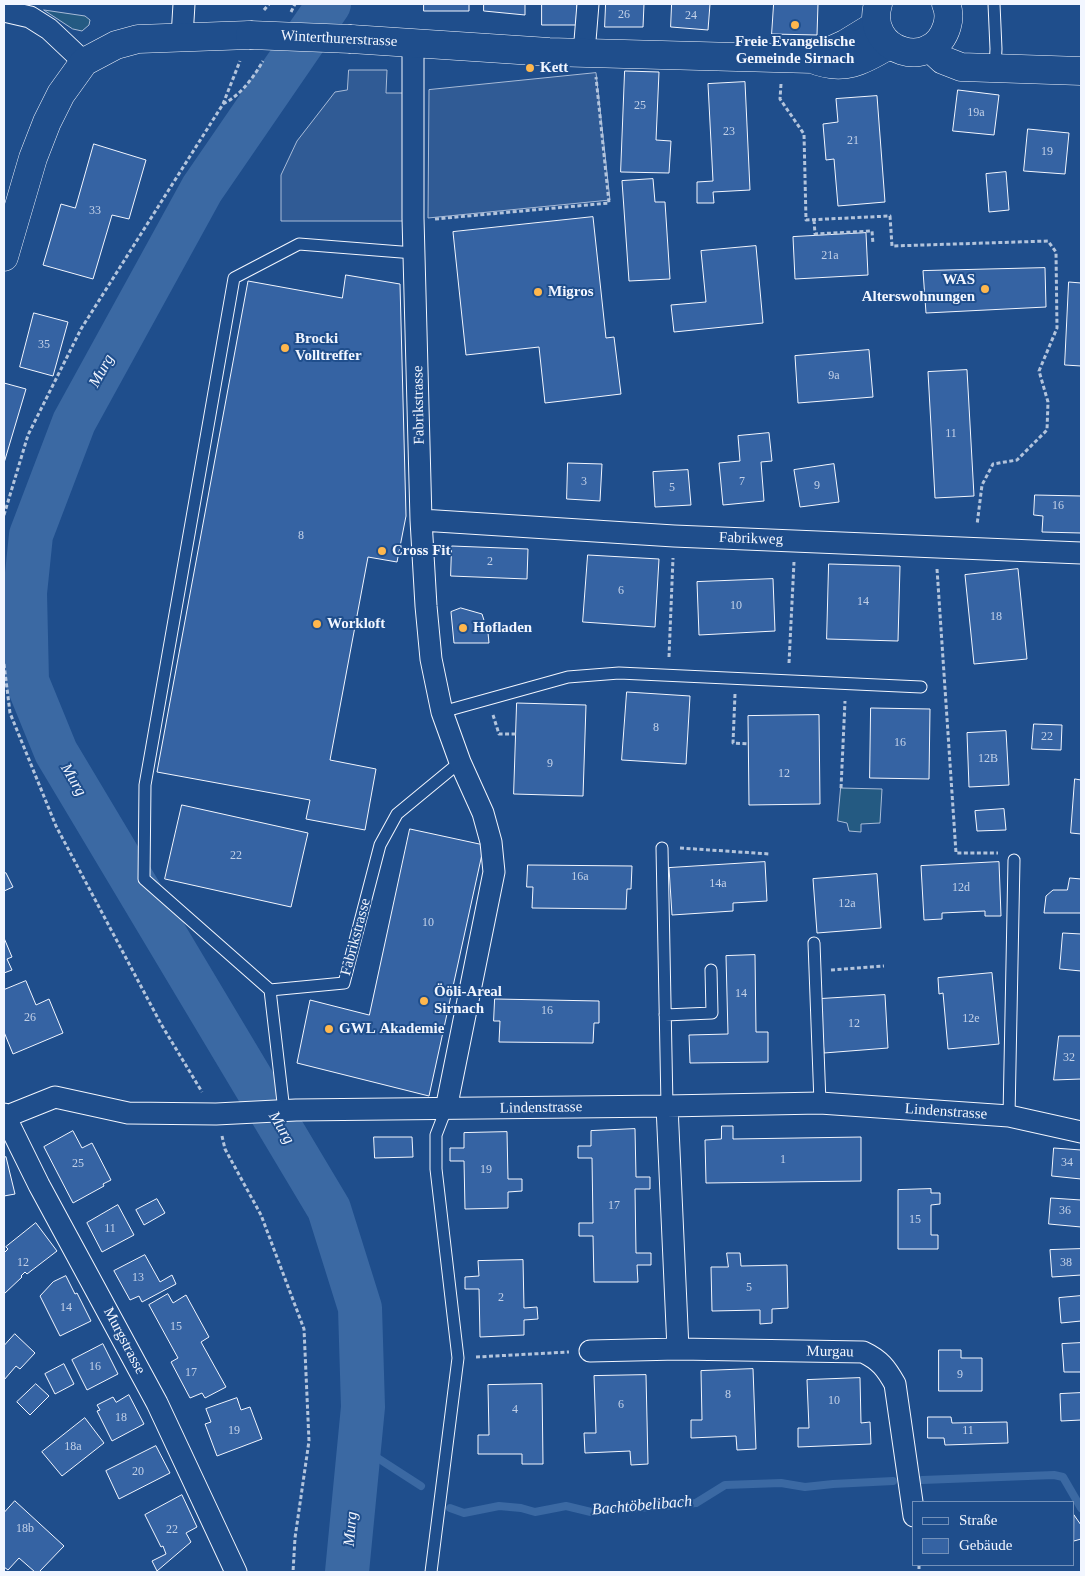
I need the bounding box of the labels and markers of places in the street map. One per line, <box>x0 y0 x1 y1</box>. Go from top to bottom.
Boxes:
marker: Freie Evangelische Gemeinde Sirnach <box>789 19 801 31</box>
place label: Freie Evangelische Gemeinde Sirnach <box>735 33 855 68</box>
place label: Kett <box>540 59 568 77</box>
marker: Kett <box>524 62 536 74</box>
place label: WAS Alterswohnungen <box>862 271 975 306</box>
place label: Migros <box>548 283 594 301</box>
marker: WAS Alterswohnungen <box>979 283 991 295</box>
marker: Migros <box>532 286 544 298</box>
place label: Brocki Volltreffer <box>295 330 362 365</box>
marker: Brocki Volltreffer <box>279 342 291 354</box>
place label: Cross Fit <box>392 542 450 560</box>
marker: Cross Fit <box>376 545 388 557</box>
place label: Workloft <box>327 615 385 633</box>
marker: Workloft <box>311 618 323 630</box>
place label: Hofladen <box>473 619 532 637</box>
marker: Hofladen <box>457 622 469 634</box>
place label: Ööli-Areal Sirnach <box>434 983 502 1018</box>
marker: Ööli-Areal Sirnach <box>418 995 430 1007</box>
place label: GWL Akademie <box>339 1020 444 1038</box>
marker: GWL Akademie <box>323 1023 335 1035</box>

